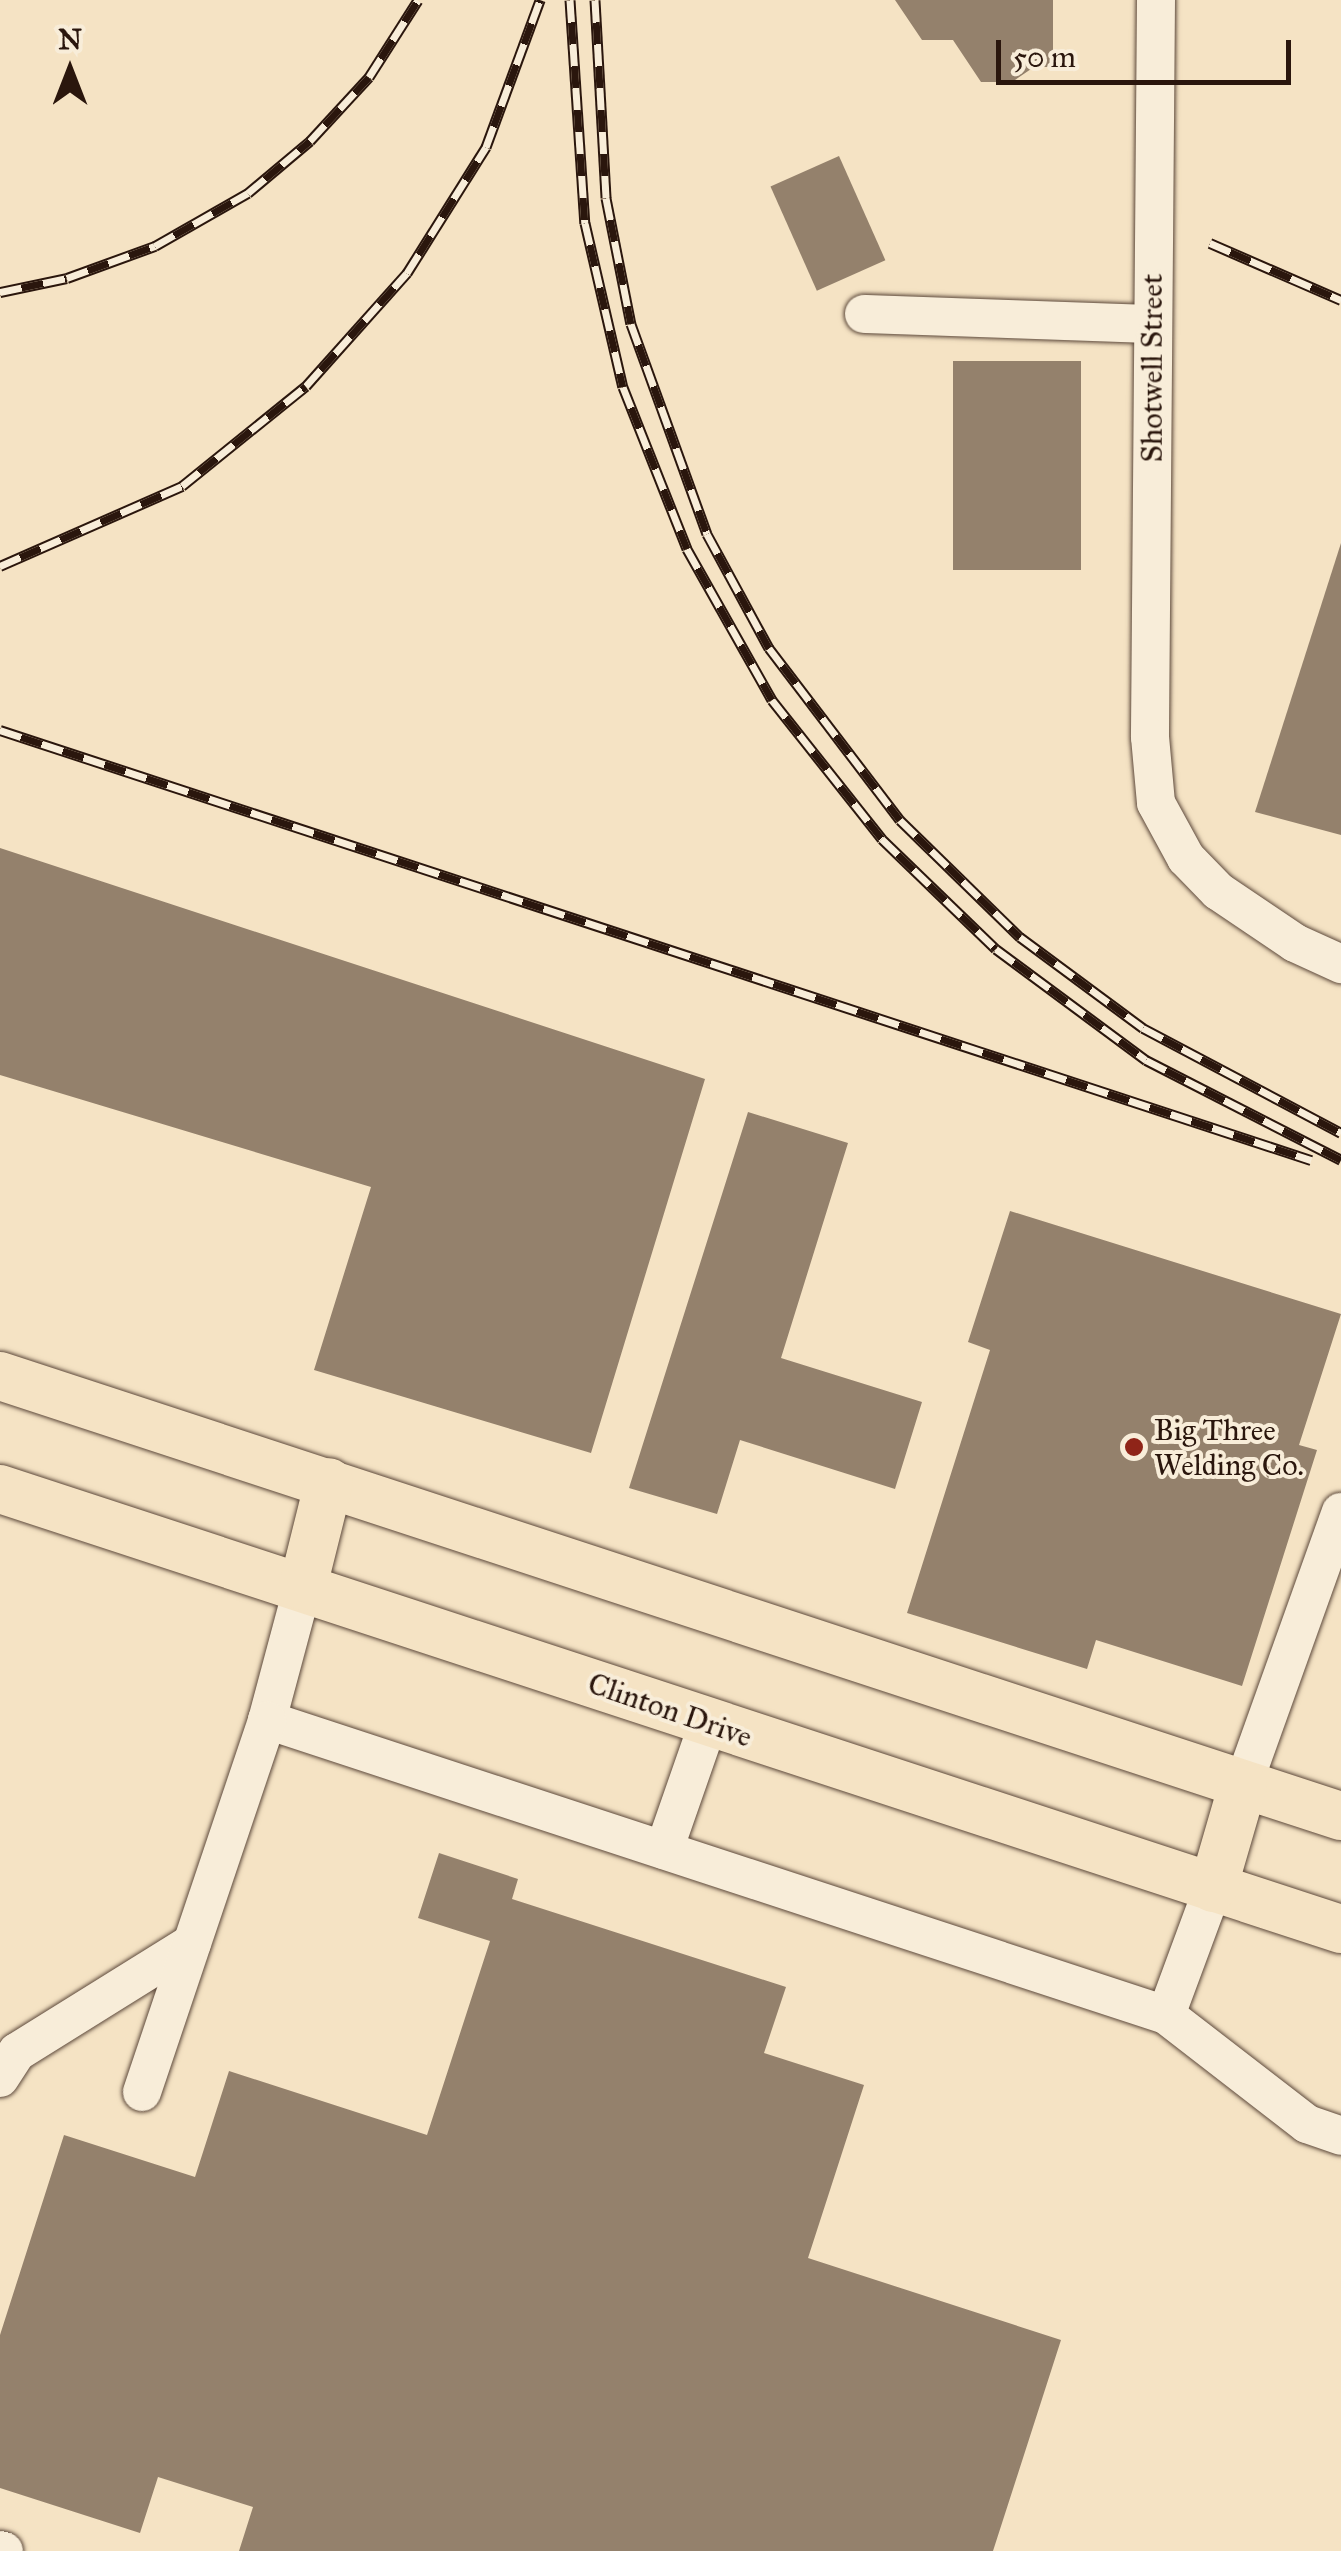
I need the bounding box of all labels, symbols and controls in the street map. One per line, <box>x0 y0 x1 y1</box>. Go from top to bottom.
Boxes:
north arrow <box>20 20 120 120</box>
scale bar <box>1001 20 1296 82</box>
text: N <box>58 22 82 57</box>
text: 50 m <box>1013 39 1076 75</box>
street label: Shotwell Street <box>1134 274 1170 462</box>
place label: Big Three Welding Co. <box>1154 1412 1304 1482</box>
marker: Big Three Welding Co. <box>1123 1436 1145 1458</box>
street label: Clinton Drive <box>583 1665 757 1755</box>

